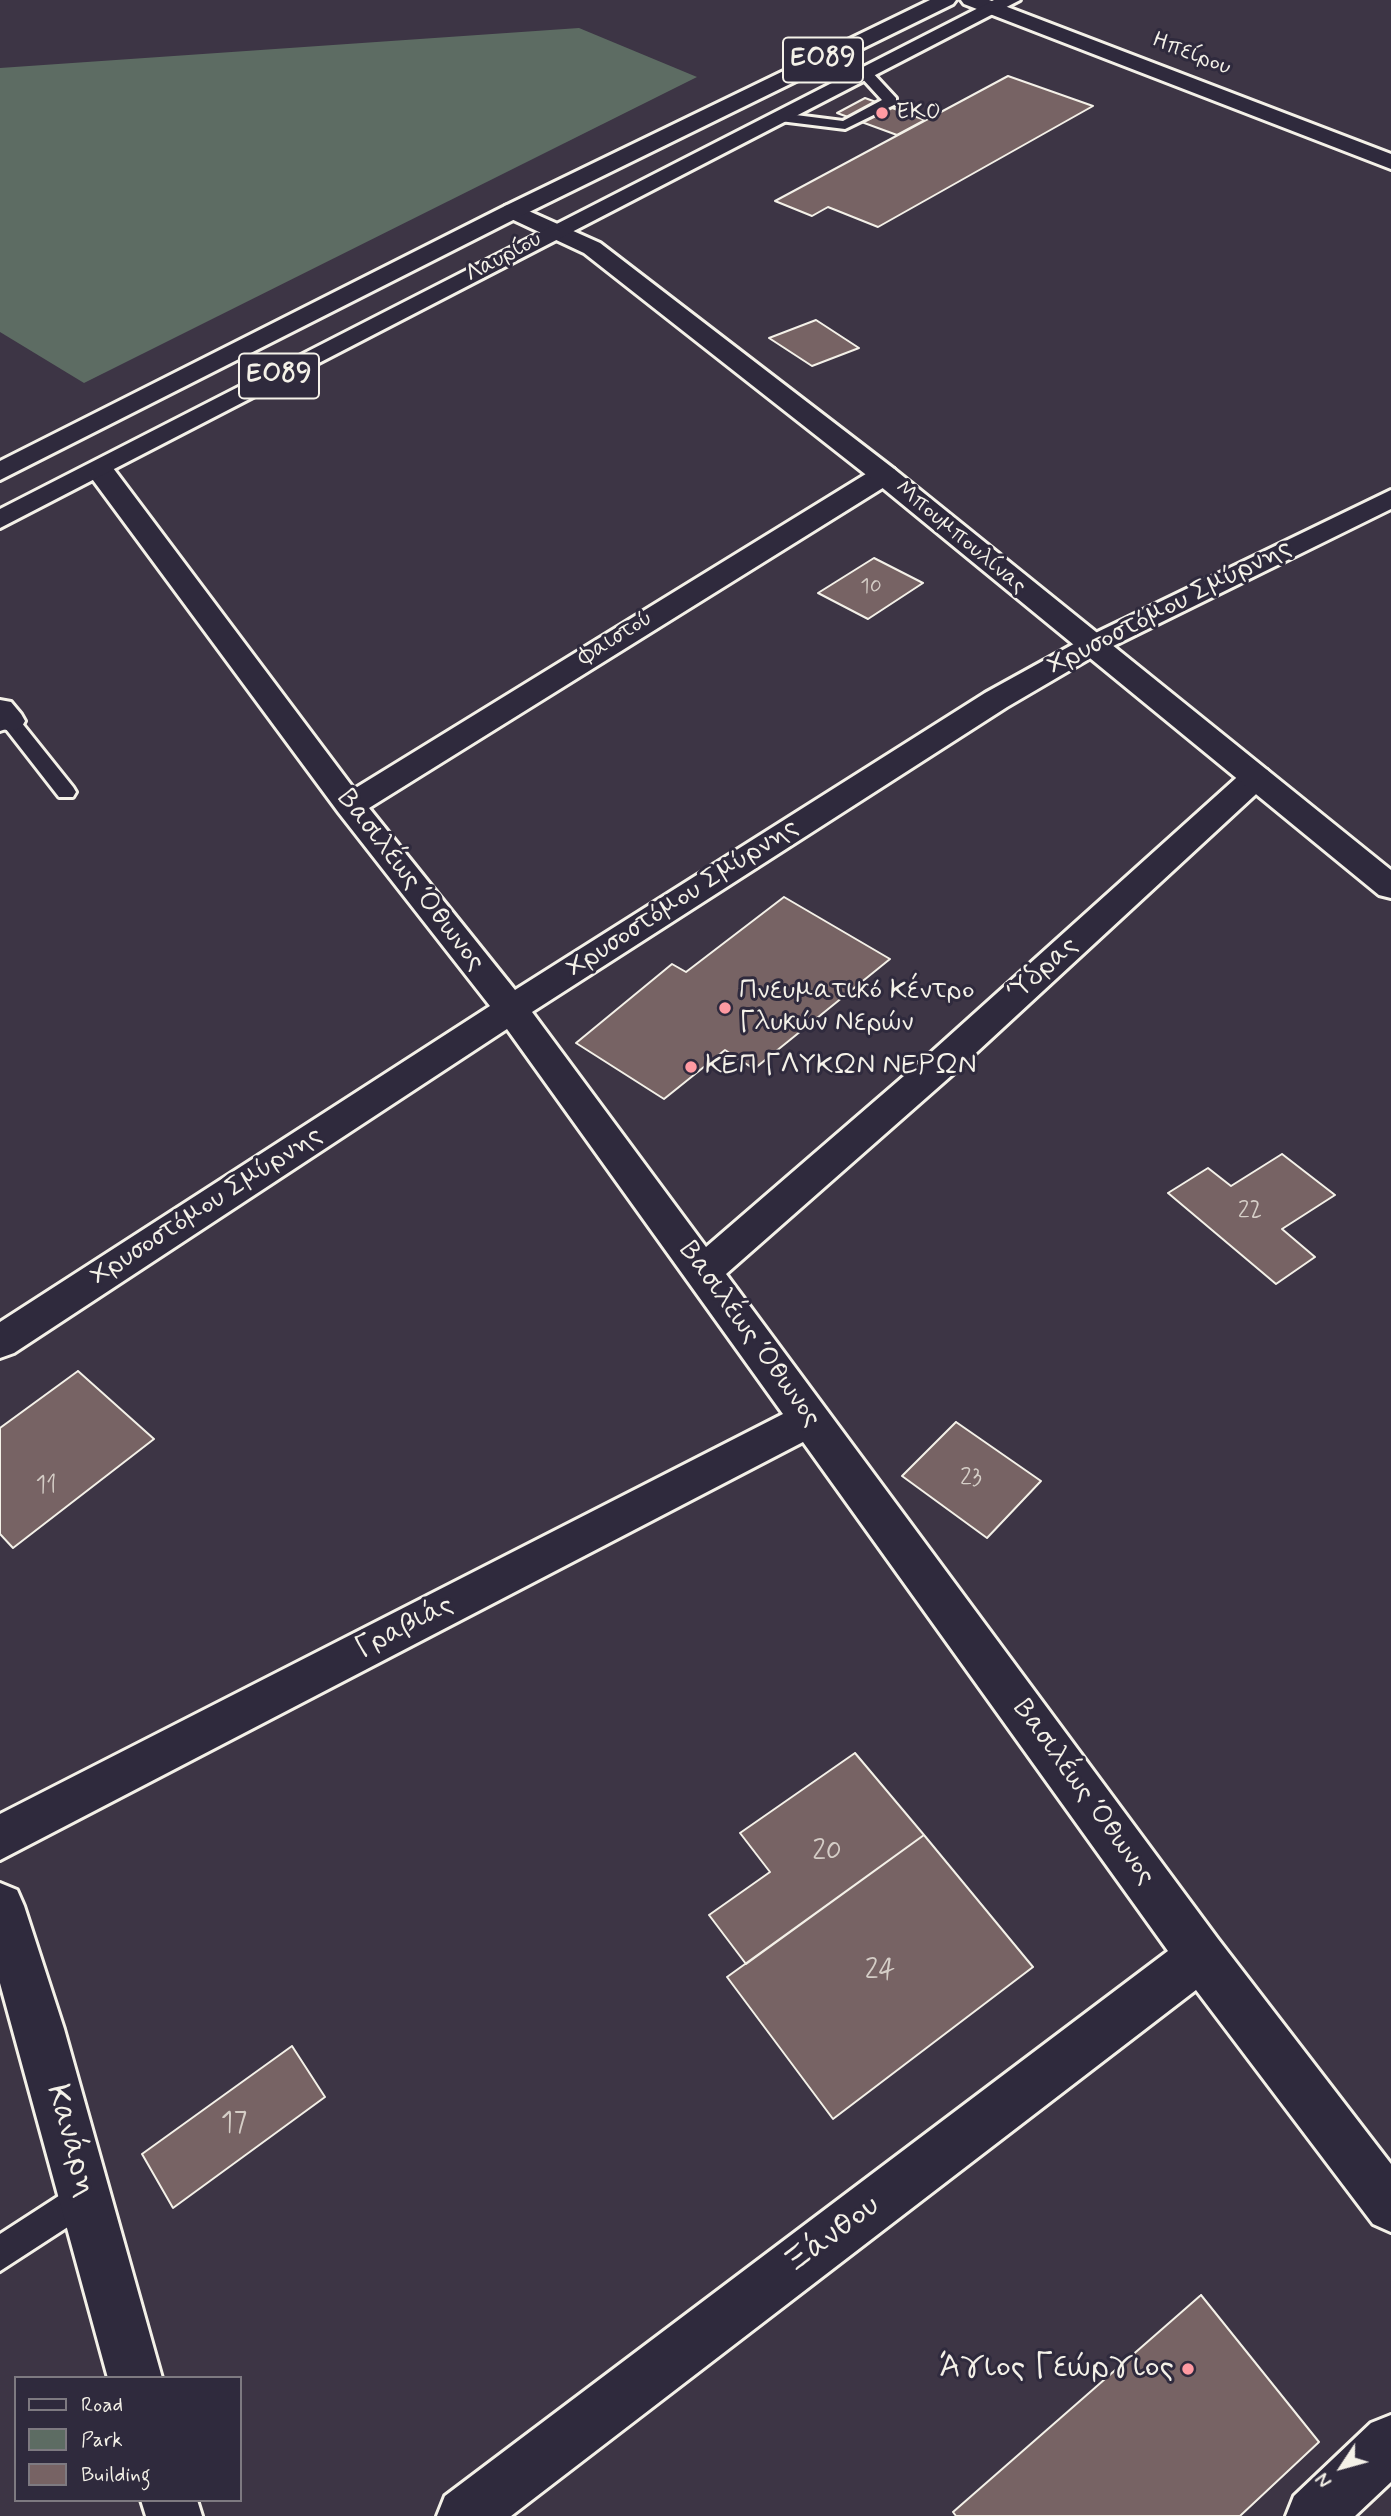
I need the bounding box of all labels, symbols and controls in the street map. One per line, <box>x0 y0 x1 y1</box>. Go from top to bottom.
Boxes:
street label: Ηπείρου <box>1148 27 1234 83</box>
road number: ΕΟ89 <box>783 38 863 82</box>
place label: EKO <box>896 99 941 127</box>
marker: EKO <box>874 105 890 121</box>
street label: Λαυρίου <box>461 227 547 289</box>
road number: ΕΟ89 <box>239 354 319 398</box>
street label: Μπουμπουλίνας <box>889 475 1031 601</box>
street label: Χρυσοστόμου Σμύρνης <box>1042 532 1298 684</box>
house number: 10 <box>860 575 882 601</box>
street label: Φαιστού <box>574 605 658 673</box>
street label: Βασιλέως Όθωνος <box>329 784 491 978</box>
street label: Χρυσοστόμου Σμύρνης <box>561 812 805 986</box>
street label: Ύδρας <box>1002 930 1086 1010</box>
place label: Πνευματικό Κέντρο Γλυκών Νερών <box>739 975 975 1041</box>
marker: Πνευματικό Κέντρο Γλυκών Νερών <box>717 1000 733 1016</box>
place label: ΚΕΠ ΓΛΥΚΩΝ ΝΕΡΩΝ <box>705 1050 977 1084</box>
marker: ΚΕΠ ΓΛΥΚΩΝ ΝΕΡΩΝ <box>683 1059 699 1075</box>
street label: Χρυσοστόμου Σμύρνης <box>85 1120 329 1294</box>
house number: 22 <box>1238 1198 1262 1226</box>
street label: Βασιλέως Όθωνος <box>670 1236 828 1434</box>
house number: 23 <box>960 1465 982 1493</box>
house number: 11 <box>35 1473 57 1501</box>
street label: Γραβιάς <box>351 1589 459 1667</box>
street label: Βασιλέως Όθωνος <box>1004 1694 1162 1892</box>
house number: 20 <box>812 1836 842 1870</box>
house number: 24 <box>865 1955 895 1989</box>
street label: Κανάρη <box>35 2080 105 2202</box>
house number: 17 <box>221 2108 247 2142</box>
street label: Ξάνθου <box>777 2187 889 2285</box>
place label: Άγιος Γεώργιος <box>939 2349 1174 2389</box>
marker: Άγιος Γεώργιος <box>1180 2361 1196 2377</box>
legend <box>14 2376 242 2502</box>
text: Road <box>81 2391 123 2419</box>
text: Park <box>81 2426 123 2454</box>
north arrow <box>1307 2432 1377 2502</box>
text: Building <box>81 2461 151 2489</box>
text: N <box>1311 2467 1338 2492</box>

